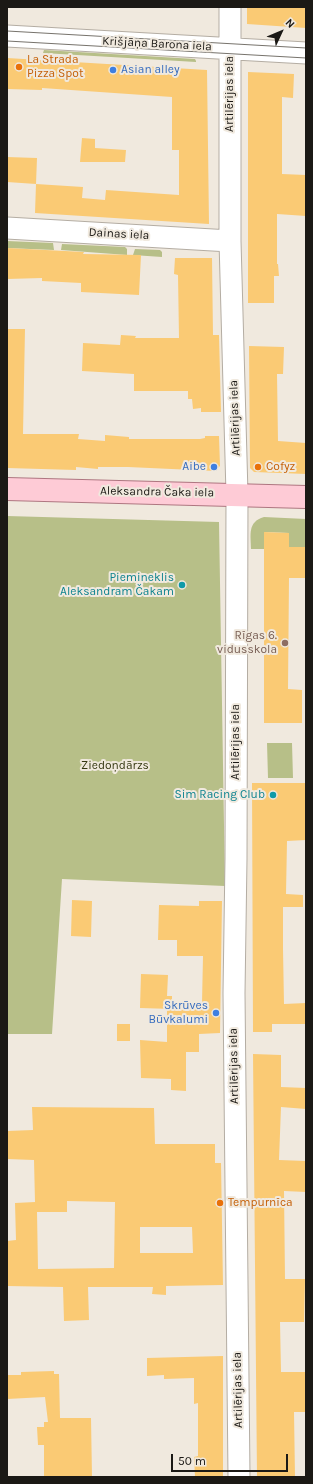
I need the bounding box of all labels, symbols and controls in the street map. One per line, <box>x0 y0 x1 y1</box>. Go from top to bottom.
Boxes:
north arrow <box>261 12 301 52</box>
text: N <box>283 16 297 31</box>
street label: Krišjāņa Barona iela <box>102 34 212 54</box>
place label: La Strada Pizza Spot <box>27 53 83 81</box>
street label: Artilērijas iela <box>223 56 237 132</box>
marker: La Strada Pizza Spot <box>14 62 24 72</box>
place label: Asian alley <box>121 63 180 77</box>
marker: Asian alley <box>108 65 118 75</box>
street label: Dainas iela <box>88 225 150 243</box>
street label: Artilērijas iela <box>226 380 244 456</box>
place label: Aibe <box>182 460 206 474</box>
place label: Cofyz <box>266 460 295 474</box>
marker: Aibe <box>209 462 219 472</box>
marker: Cofyz <box>253 462 263 472</box>
street label: Aleksandra Čaka iela <box>100 484 214 500</box>
place label: Piemineklis Aleksandram Čakam <box>60 571 174 599</box>
marker: Piemineklis Aleksandram Čakam <box>177 580 187 590</box>
place label: Rīgas 6. vidusskola <box>217 629 277 657</box>
marker: Rīgas 6. vidusskola <box>280 638 290 648</box>
street label: Artilērijas iela <box>229 704 243 780</box>
park label: Ziedoņdārzs <box>81 759 149 773</box>
place label: Sim Racing Club <box>174 788 265 802</box>
marker: Sim Racing Club <box>268 790 278 800</box>
place label: Skrūves Būvkalumi <box>148 999 208 1027</box>
marker: Skrūves Būvkalumi <box>211 1008 221 1018</box>
street label: Artilērijas iela <box>226 1028 242 1104</box>
place label: Tempurnīca <box>228 1196 293 1210</box>
marker: Tempurnīca <box>215 1198 225 1208</box>
street label: Artilērijas iela <box>230 1352 246 1428</box>
scale bar <box>173 1446 290 1472</box>
text: 50 m <box>178 1454 206 1468</box>

